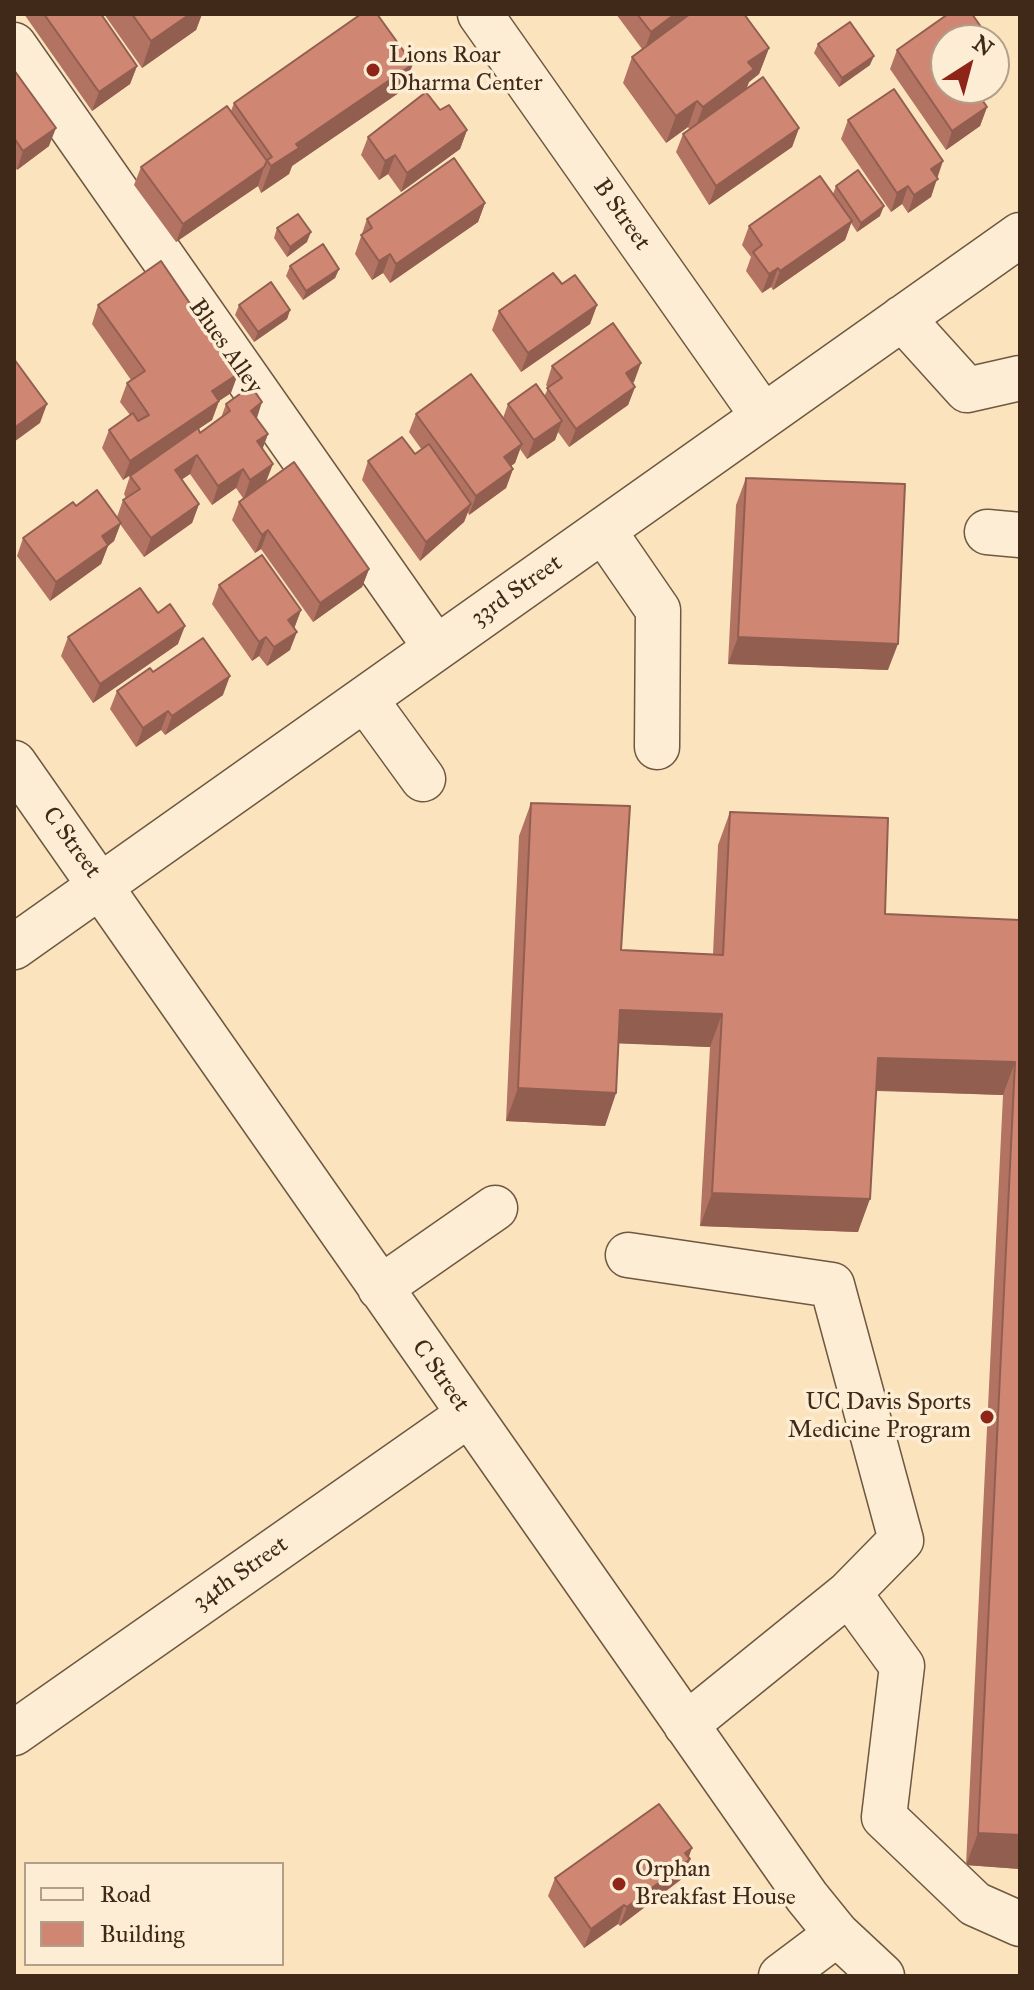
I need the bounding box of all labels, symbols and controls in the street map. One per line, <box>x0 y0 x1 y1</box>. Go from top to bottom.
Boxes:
north arrow <box>930 24 1010 104</box>
text: N <box>968 29 999 62</box>
place label: Lions Roar Dharma Center <box>389 42 543 98</box>
marker: Lions Roar Dharma Center <box>364 61 382 79</box>
street label: B Street <box>586 174 656 256</box>
street label: Blues Alley <box>182 294 268 400</box>
street label: 33rd Street <box>466 549 568 633</box>
street label: C Street <box>36 802 106 884</box>
street label: C Street <box>405 1335 475 1417</box>
place label: UC Davis Sports Medicine Program <box>788 1389 971 1445</box>
marker: UC Davis Sports Medicine Program <box>978 1408 996 1426</box>
street label: 34th Street <box>188 1531 294 1617</box>
place label: Orphan Breakfast House <box>635 1856 796 1912</box>
legend <box>24 1862 284 1966</box>
marker: Orphan Breakfast House <box>610 1875 628 1893</box>
text: Road <box>100 1879 151 1909</box>
text: Building <box>100 1919 185 1949</box>

